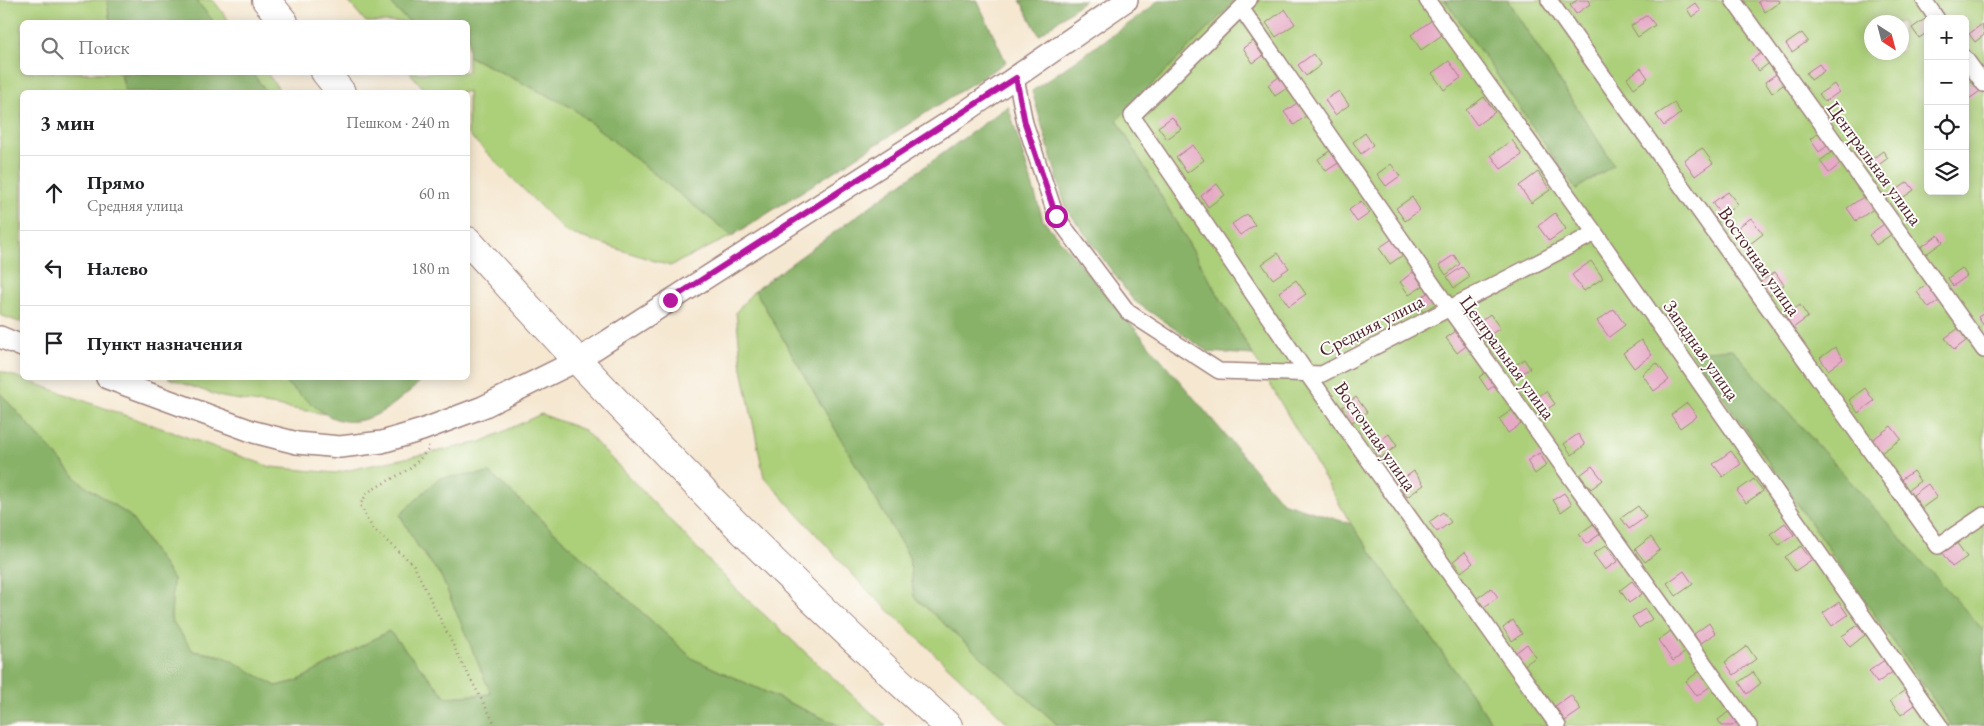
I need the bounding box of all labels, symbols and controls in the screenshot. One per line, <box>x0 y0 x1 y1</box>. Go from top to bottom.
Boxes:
north arrow <box>1864 15 1909 60</box>
map controls <box>1924 15 1969 195</box>
button: + <box>1924 15 1969 60</box>
search box <box>20 20 470 75</box>
icon: search <box>38 34 66 62</box>
text: Поиск <box>78 35 130 60</box>
button: − <box>1924 60 1969 105</box>
street label: Центральная улица <box>1821 96 1928 231</box>
button: locate <box>1924 105 1969 150</box>
text: 3 мин <box>40 109 95 136</box>
text: Пешком · 240 m <box>346 112 450 133</box>
button: layers <box>1924 150 1969 195</box>
text: Прямо <box>87 170 145 195</box>
icon: ahead <box>40 179 68 207</box>
text: 60 m <box>419 183 450 204</box>
text: Средняя улица <box>87 195 183 216</box>
street label: Восточная улица <box>1713 202 1807 321</box>
route start <box>1045 205 1068 228</box>
icon: left <box>40 254 68 282</box>
text: Налево <box>87 256 148 281</box>
text: 180 m <box>411 258 450 279</box>
street label: Средняя улица <box>1315 288 1428 363</box>
route end <box>659 289 682 312</box>
street label: Центральная улица <box>1454 290 1561 425</box>
street label: Западная улица <box>1658 295 1746 406</box>
icon: arrive <box>40 329 68 357</box>
text: Пункт назначения <box>87 331 243 356</box>
street label: Восточная улица <box>1329 377 1423 496</box>

